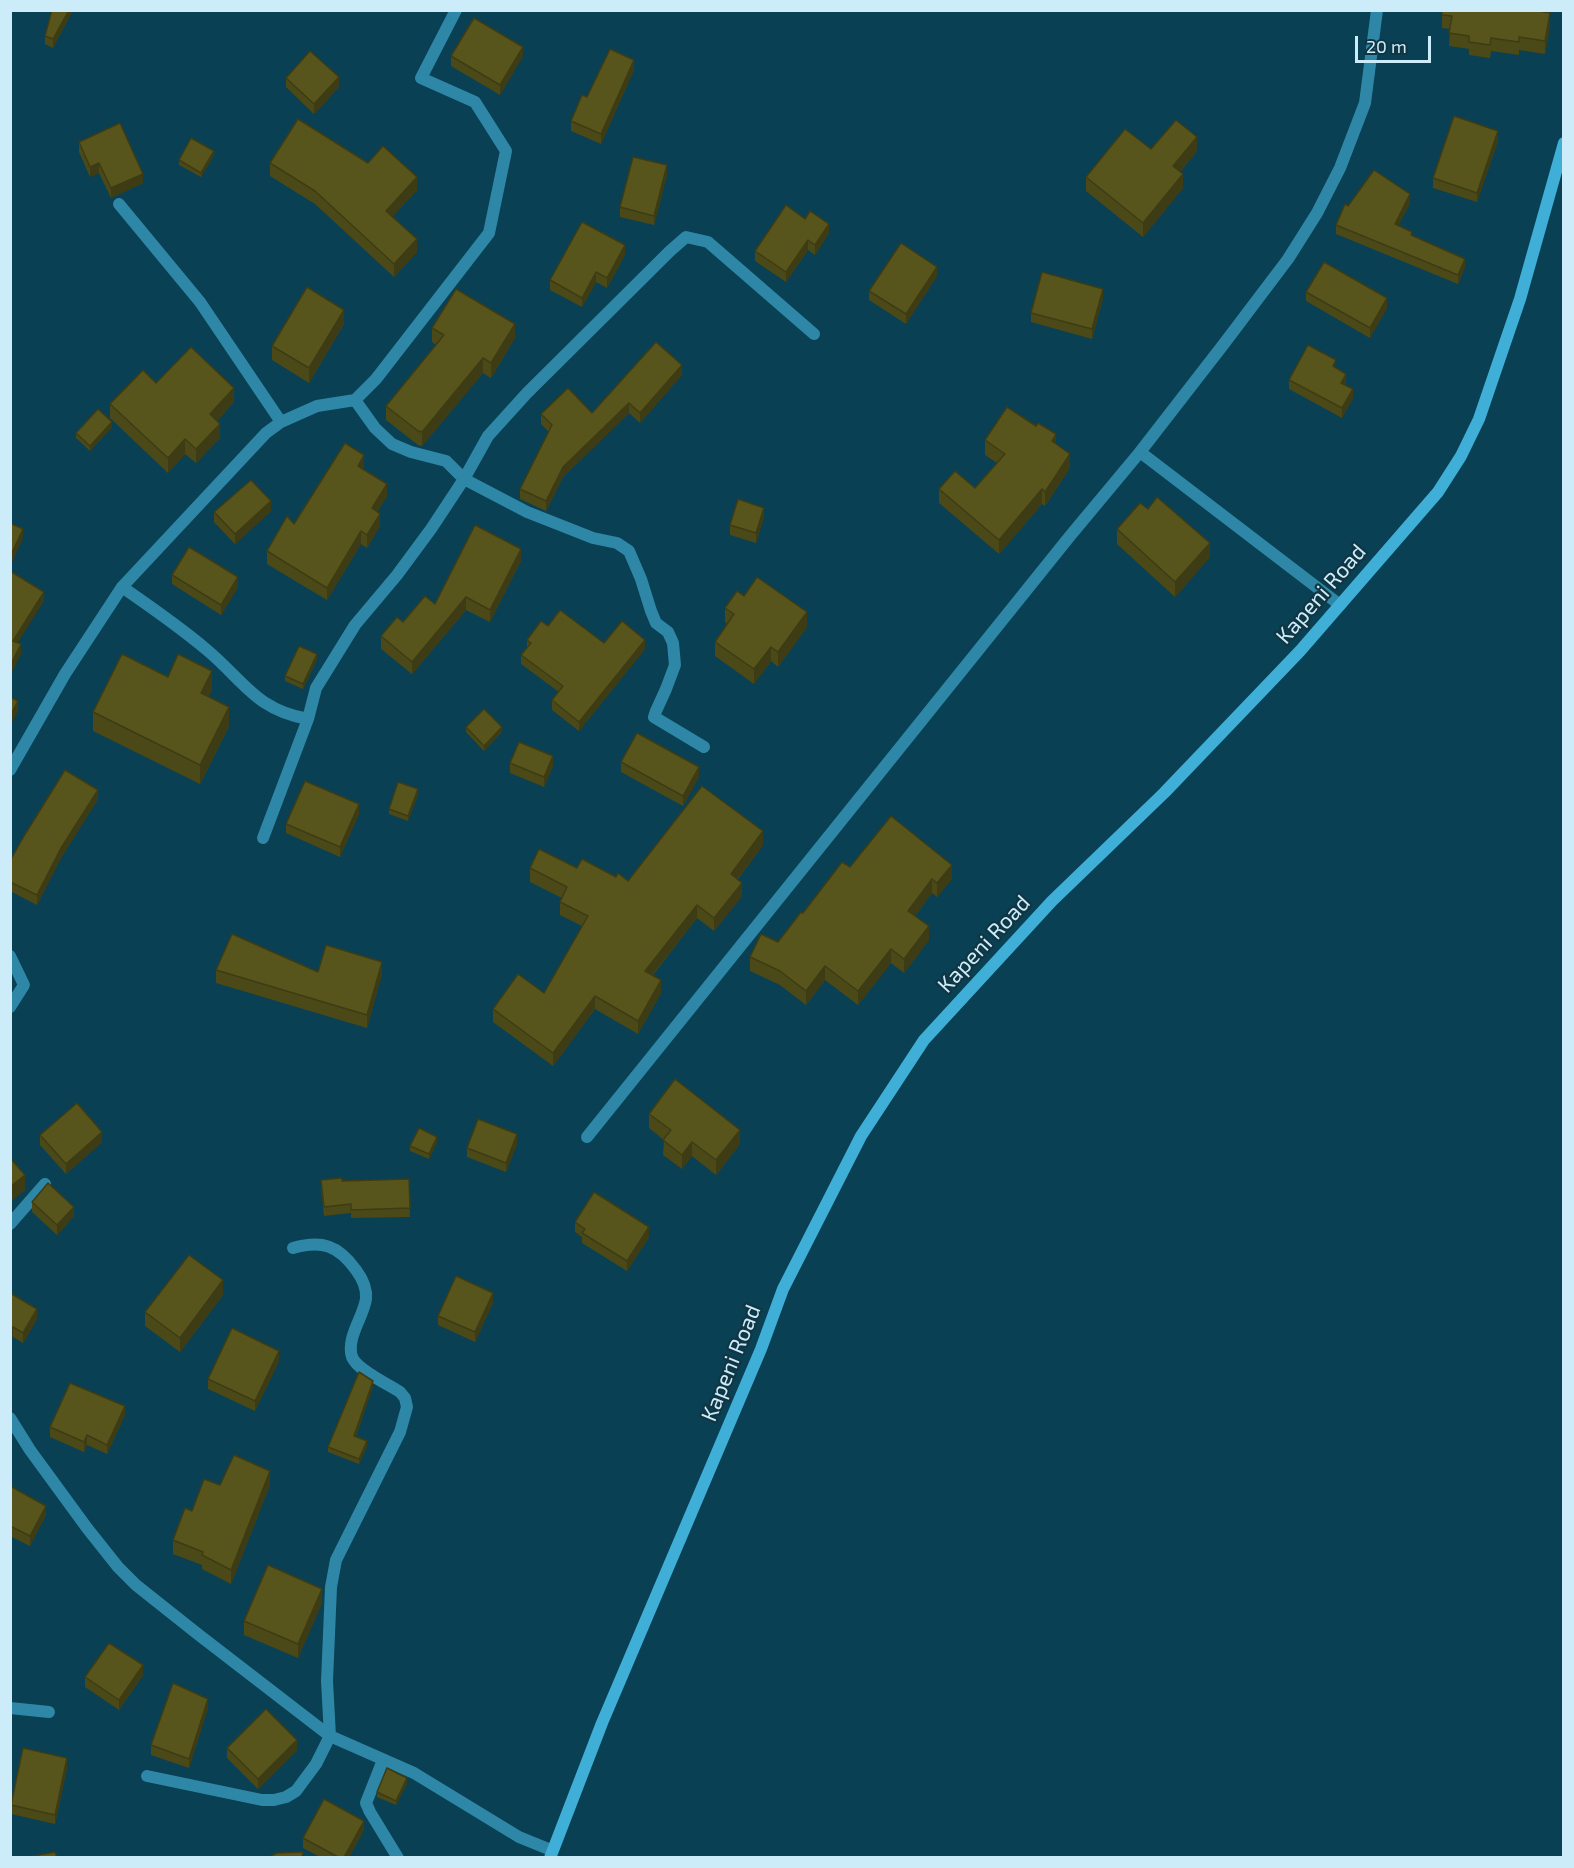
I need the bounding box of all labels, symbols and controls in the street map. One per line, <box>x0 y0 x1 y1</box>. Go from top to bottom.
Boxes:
scale bar <box>1358 24 1434 62</box>
text: 20 m <box>1366 35 1407 57</box>
street label: Kapeni Road <box>1271 539 1371 649</box>
street label: Kapeni Road <box>932 890 1036 998</box>
street label: Kapeni Road <box>696 1301 766 1425</box>

